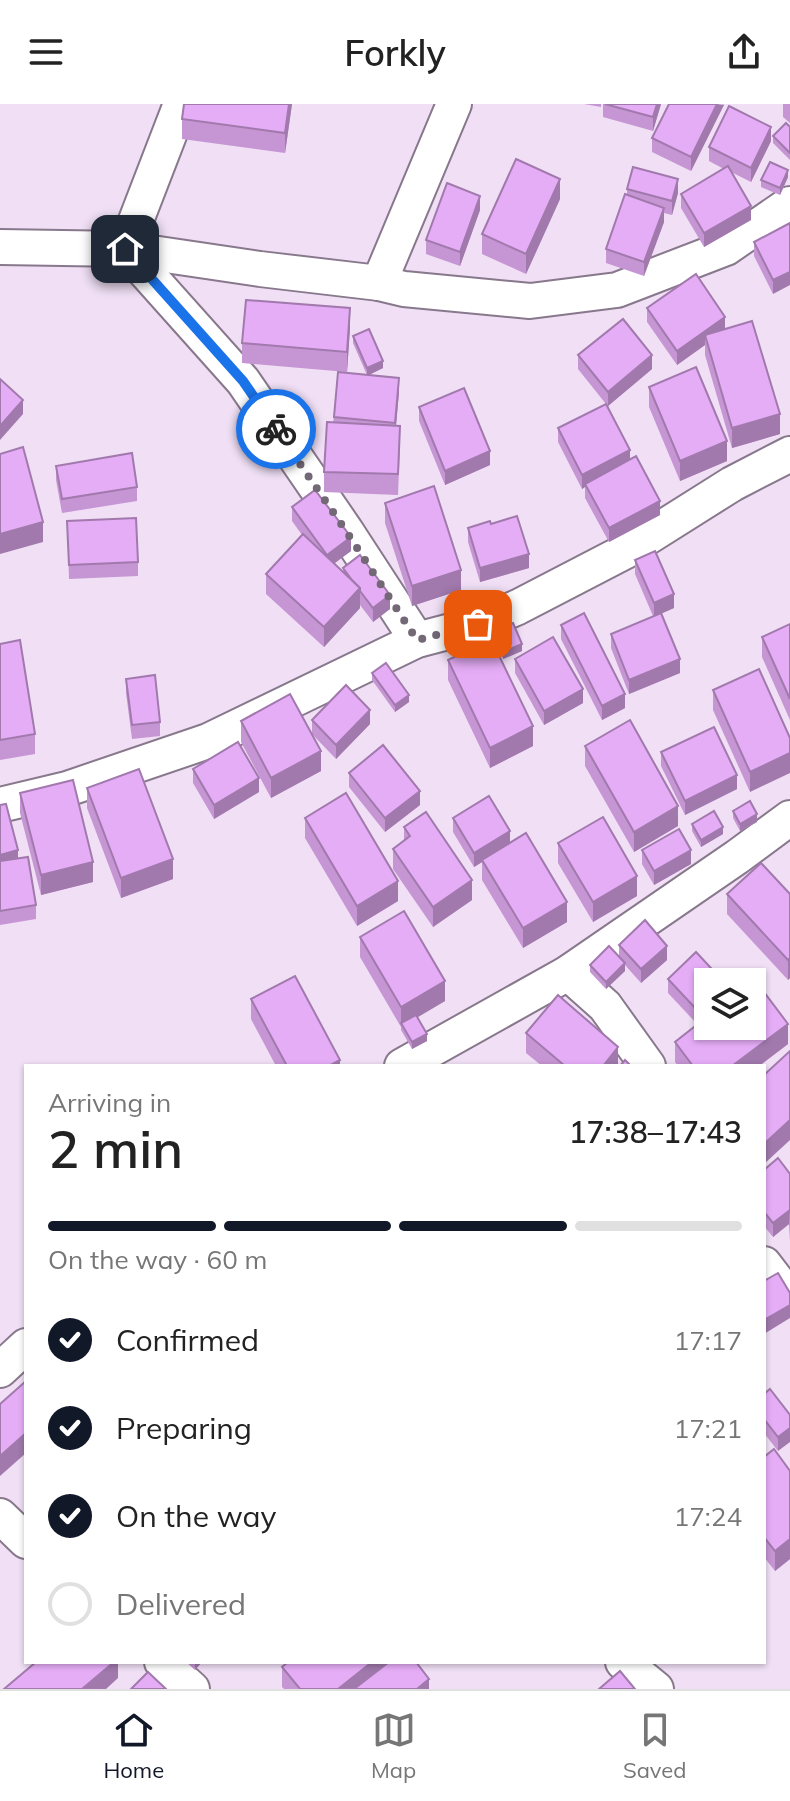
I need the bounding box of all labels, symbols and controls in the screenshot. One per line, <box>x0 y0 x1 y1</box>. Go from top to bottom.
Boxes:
icon: menu <box>24 30 68 74</box>
text: Forkly <box>344 30 446 75</box>
icon: share <box>722 30 766 74</box>
pin <box>91 215 159 283</box>
icon: home <box>103 227 147 271</box>
courier <box>236 389 316 469</box>
icon: bike <box>254 407 298 451</box>
pin <box>444 590 512 658</box>
icon: bag <box>456 602 500 646</box>
map controls <box>694 968 766 1040</box>
button: layers <box>694 968 766 1040</box>
text: Arriving in <box>48 1086 171 1119</box>
text: 17:38–17:43 <box>569 1113 742 1151</box>
text: 2 min <box>48 1116 183 1181</box>
text: On the way · 60 m <box>48 1243 267 1276</box>
icon: check <box>48 1318 92 1362</box>
text: Confirmed <box>116 1321 259 1359</box>
text: 17:17 <box>674 1324 742 1357</box>
icon: check <box>48 1406 92 1450</box>
text: Preparing <box>116 1409 252 1447</box>
text: 17:21 <box>674 1412 742 1445</box>
icon: check <box>48 1494 92 1538</box>
text: On the way <box>116 1497 276 1535</box>
text: 17:24 <box>674 1500 742 1533</box>
text: Delivered <box>116 1585 246 1623</box>
tab: Home <box>103 1708 164 1784</box>
tab: Map <box>371 1708 416 1784</box>
tab: Saved <box>623 1708 687 1784</box>

